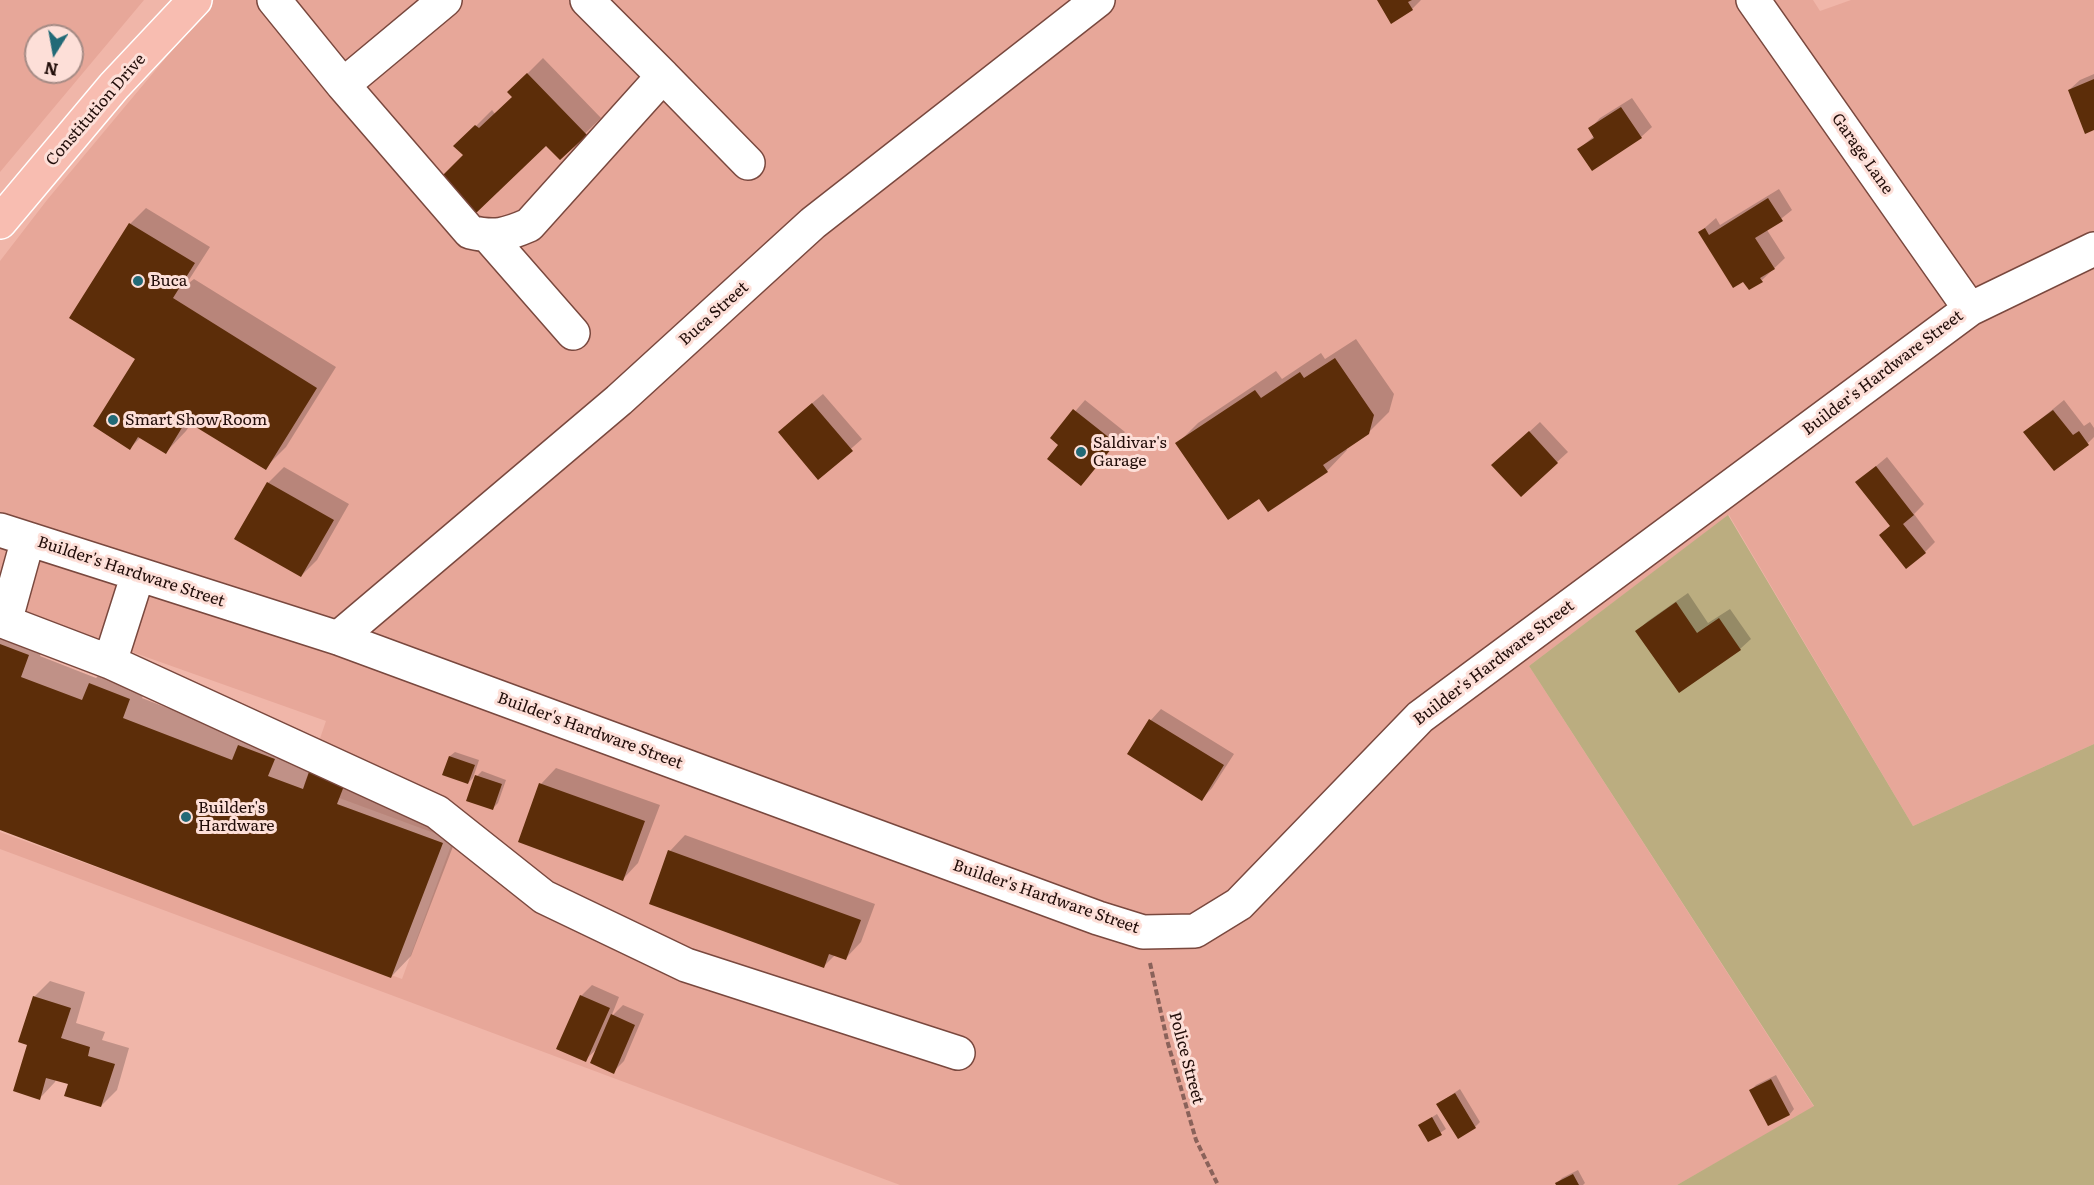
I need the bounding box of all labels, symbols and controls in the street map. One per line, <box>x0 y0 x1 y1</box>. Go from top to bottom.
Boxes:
north arrow <box>24 24 84 84</box>
street label: Constitution Drive <box>42 50 150 170</box>
text: N <box>42 57 60 83</box>
street label: Garage Lane <box>1827 110 1897 198</box>
place label: Buca <box>150 271 187 291</box>
marker: Buca <box>131 274 145 288</box>
street label: Buca Street <box>676 278 752 350</box>
street label: Builder's Hardware Street <box>1799 306 1967 440</box>
place label: Smart Show Room <box>125 410 267 430</box>
marker: Smart Show Room <box>106 413 120 427</box>
place label: Saldivar's Garage <box>1093 433 1167 471</box>
marker: Saldivar's Garage <box>1074 445 1088 459</box>
street label: Builder's Hardware Street <box>35 533 227 611</box>
street label: Builder's Hardware Street <box>1410 596 1578 730</box>
street label: Builder's Hardware Street <box>495 688 685 774</box>
place label: Builder's Hardware <box>198 798 275 836</box>
marker: Builder's Hardware <box>179 810 193 824</box>
street label: Builder's Hardware Street <box>950 856 1142 938</box>
street label: Police Street <box>1164 1010 1208 1106</box>

